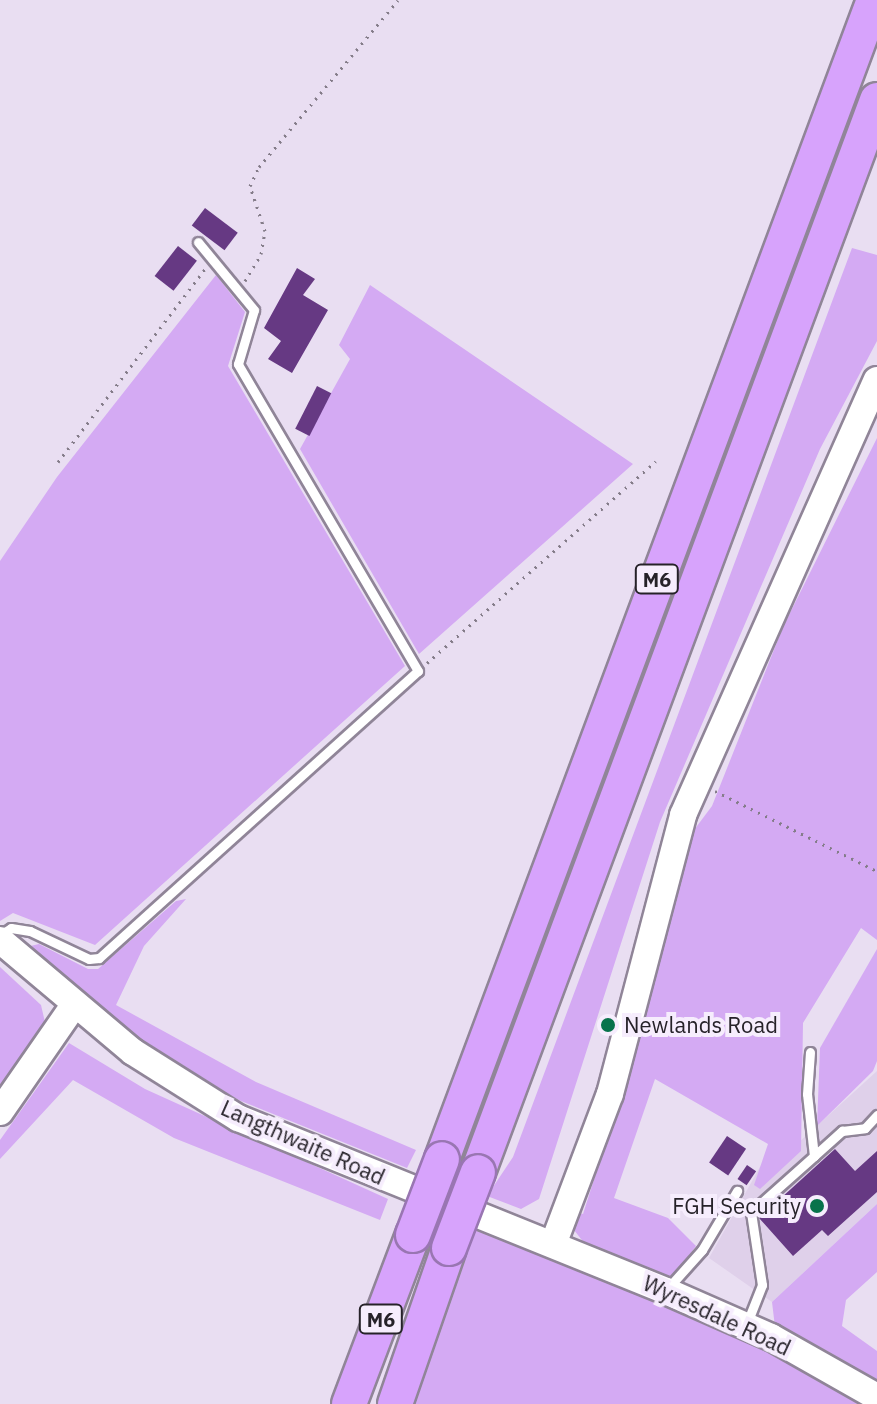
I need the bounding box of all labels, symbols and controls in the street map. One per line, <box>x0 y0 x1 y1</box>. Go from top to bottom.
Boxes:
road number: M6 <box>633 563 681 595</box>
place label: Newlands Road <box>624 1012 778 1038</box>
marker: Newlands Road <box>599 1016 617 1034</box>
street label: Langthwaite Road <box>217 1094 389 1190</box>
place label: FGH Security <box>672 1193 801 1219</box>
marker: FGH Security <box>808 1197 826 1215</box>
street label: Wyresdale Road <box>639 1269 795 1361</box>
road number: M6 <box>357 1303 405 1335</box>

